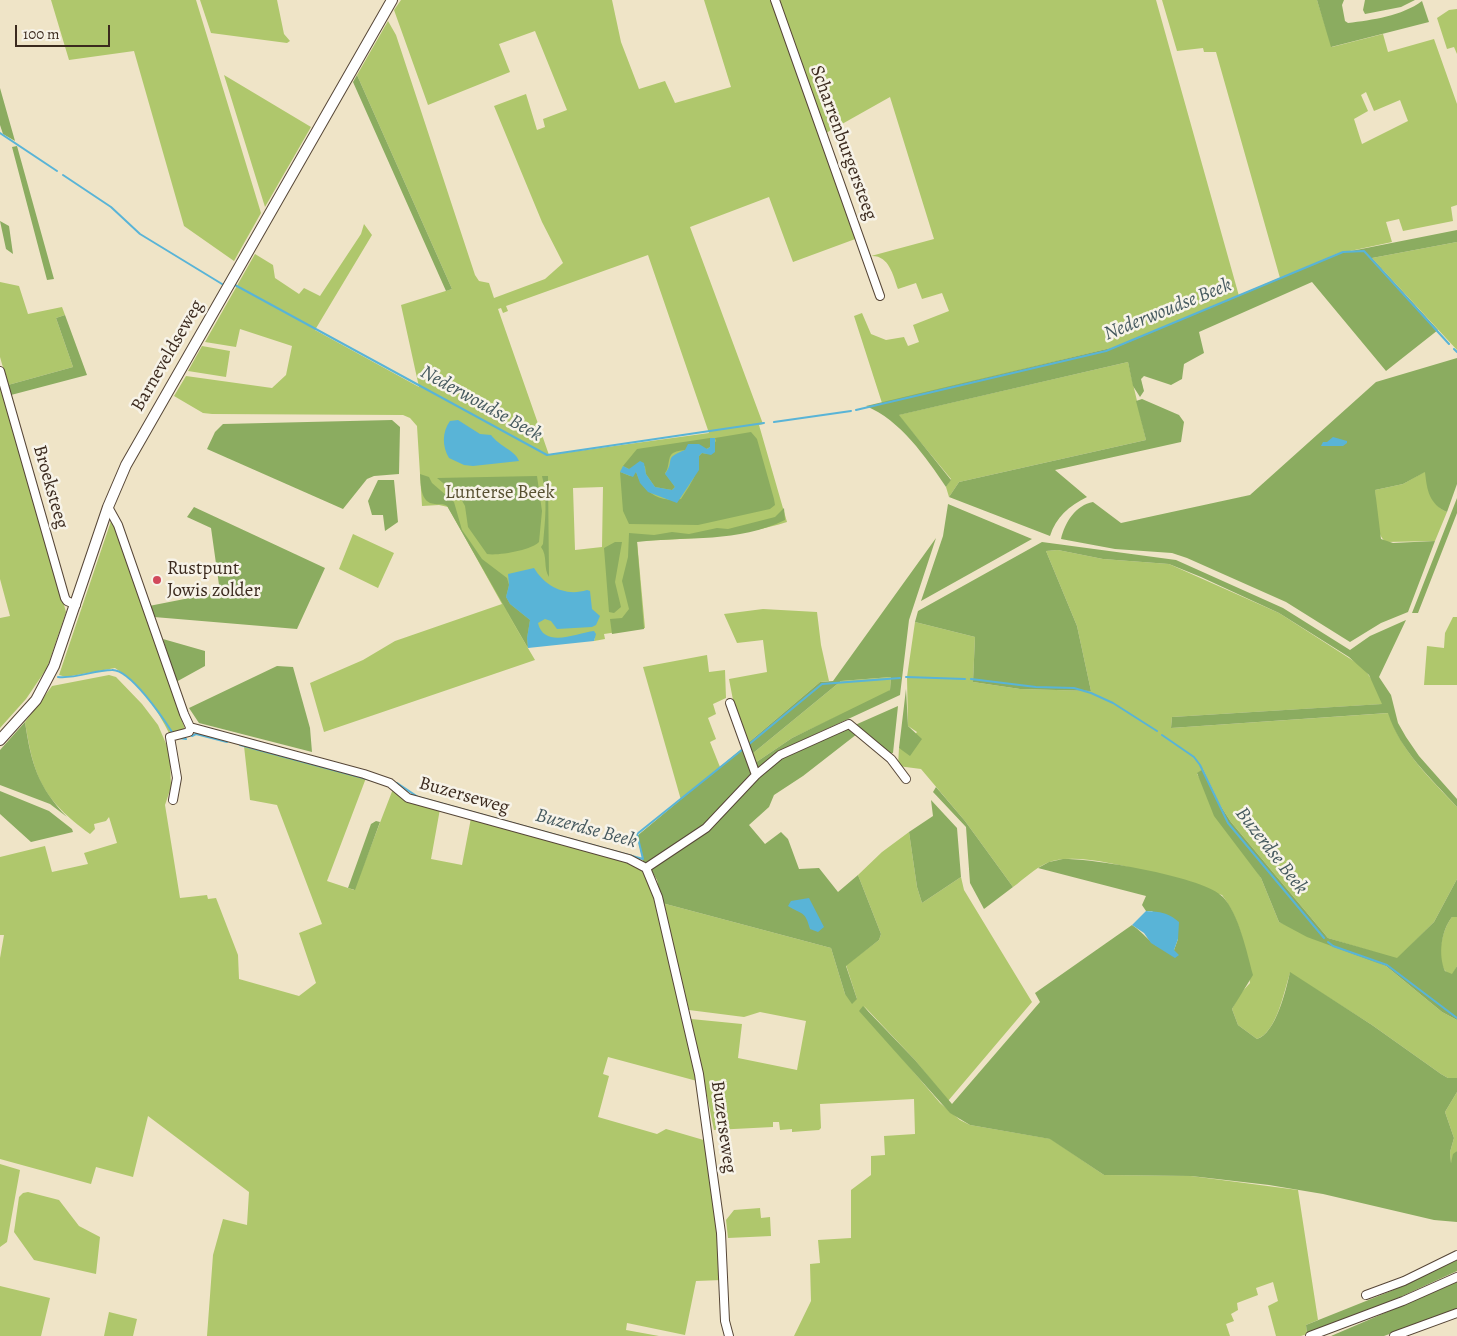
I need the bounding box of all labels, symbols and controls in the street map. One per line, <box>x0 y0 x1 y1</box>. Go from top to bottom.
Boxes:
scale bar <box>18 15 112 47</box>
text: 100 m <box>23 24 60 44</box>
street label: Scharrenburgersteeg <box>804 63 882 223</box>
water label: Nederwoudse Beek <box>1101 273 1235 347</box>
street label: Barneveldseweg <box>127 296 209 416</box>
water label: Nederwoudse Beek <box>416 361 546 447</box>
street label: Broeksteeg <box>27 443 73 531</box>
park label: Lunterse Beek <box>445 482 555 504</box>
place label: Rustpunt Jowis zolder <box>167 558 261 602</box>
marker: Rustpunt Jowis zolder <box>151 574 163 586</box>
street label: Buzerseweg <box>416 772 512 820</box>
water label: Buzerdse Beek <box>1229 803 1313 899</box>
water label: Buzerdse Beek <box>533 804 639 854</box>
street label: Buzerseweg <box>705 1079 741 1175</box>

